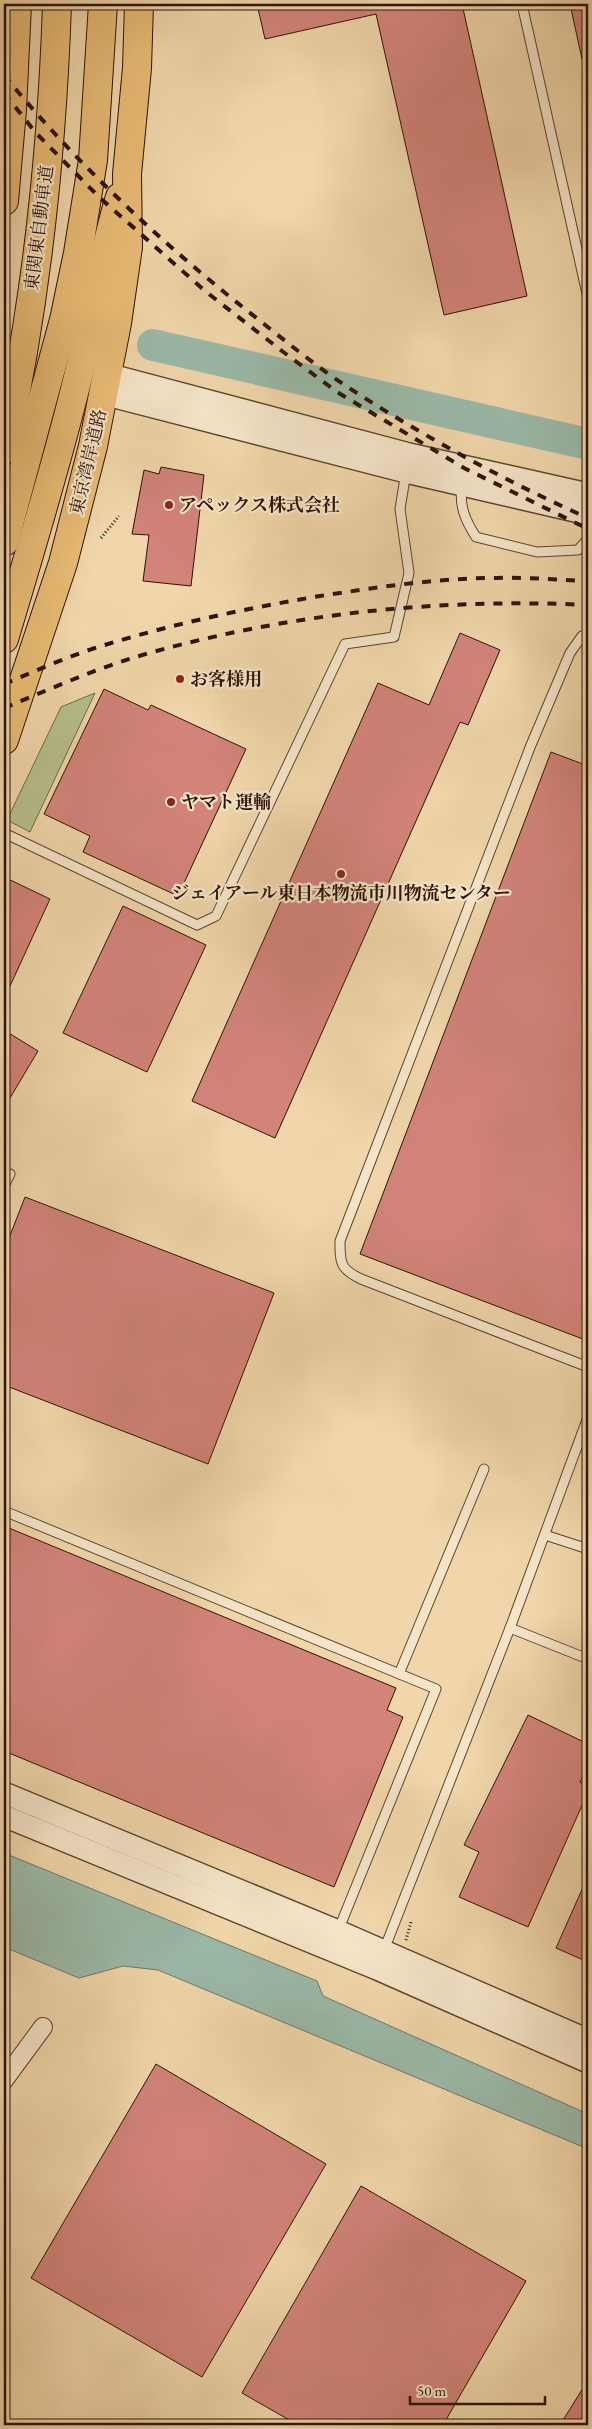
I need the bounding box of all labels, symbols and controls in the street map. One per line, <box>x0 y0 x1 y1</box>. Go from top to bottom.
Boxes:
street label: 東関東自動車道 <box>19 164 58 292</box>
street label: 東京湾岸道路 <box>64 407 111 517</box>
place label: アペックス株式会社 <box>179 493 340 516</box>
marker: アペックス株式会社 <box>163 499 175 511</box>
place label: お客様用 <box>190 667 262 690</box>
marker: お客様用 <box>174 673 186 685</box>
place label: ヤマト運輸 <box>181 790 271 813</box>
marker: ヤマト運輸 <box>165 796 177 808</box>
marker: ジェイアール東日本物流市川物流センター <box>335 868 347 880</box>
place label: ジェイアール東日本物流市川物流センター <box>171 881 511 904</box>
scale bar <box>410 2374 544 2406</box>
text: 50 m <box>417 2381 446 2400</box>

